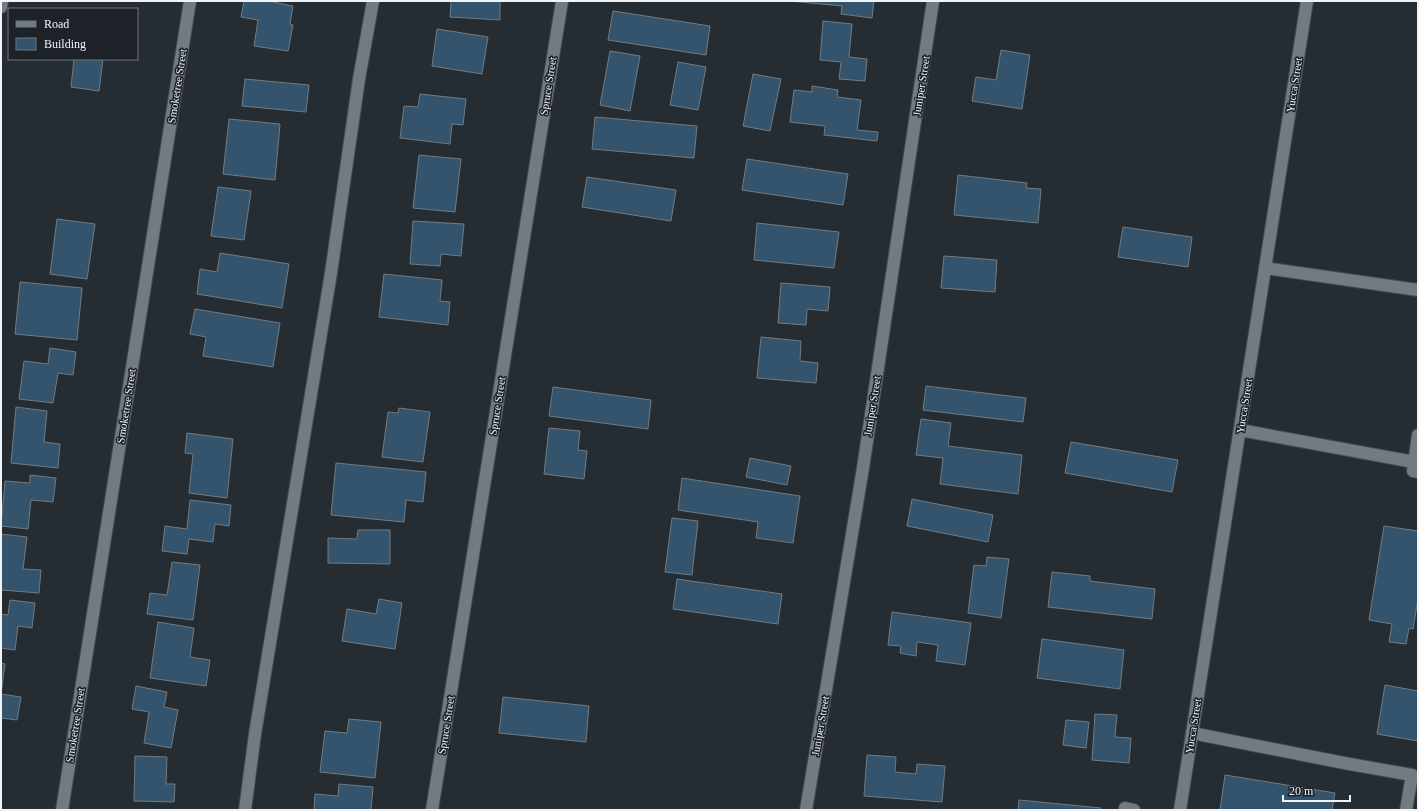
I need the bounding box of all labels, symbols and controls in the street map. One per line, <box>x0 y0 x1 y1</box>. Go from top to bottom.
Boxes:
legend <box>8 8 138 60</box>
text: Road <box>44 17 69 31</box>
text: Building <box>44 37 86 51</box>
street label: Smoketree Street <box>165 48 189 124</box>
street label: Juniper Street <box>910 55 932 117</box>
street label: Spruce Street <box>537 56 559 116</box>
street label: Yucca Street <box>1284 57 1304 113</box>
street label: Smoketree Street <box>114 368 138 444</box>
street label: Juniper Street <box>861 375 883 437</box>
street label: Spruce Street <box>486 376 508 436</box>
street label: Yucca Street <box>1234 378 1254 434</box>
street label: Smoketree Street <box>63 687 87 763</box>
street label: Spruce Street <box>435 695 457 755</box>
street label: Juniper Street <box>809 695 831 757</box>
street label: Yucca Street <box>1183 698 1203 754</box>
scale bar <box>1283 777 1350 803</box>
text: 20 m <box>1289 784 1314 798</box>

